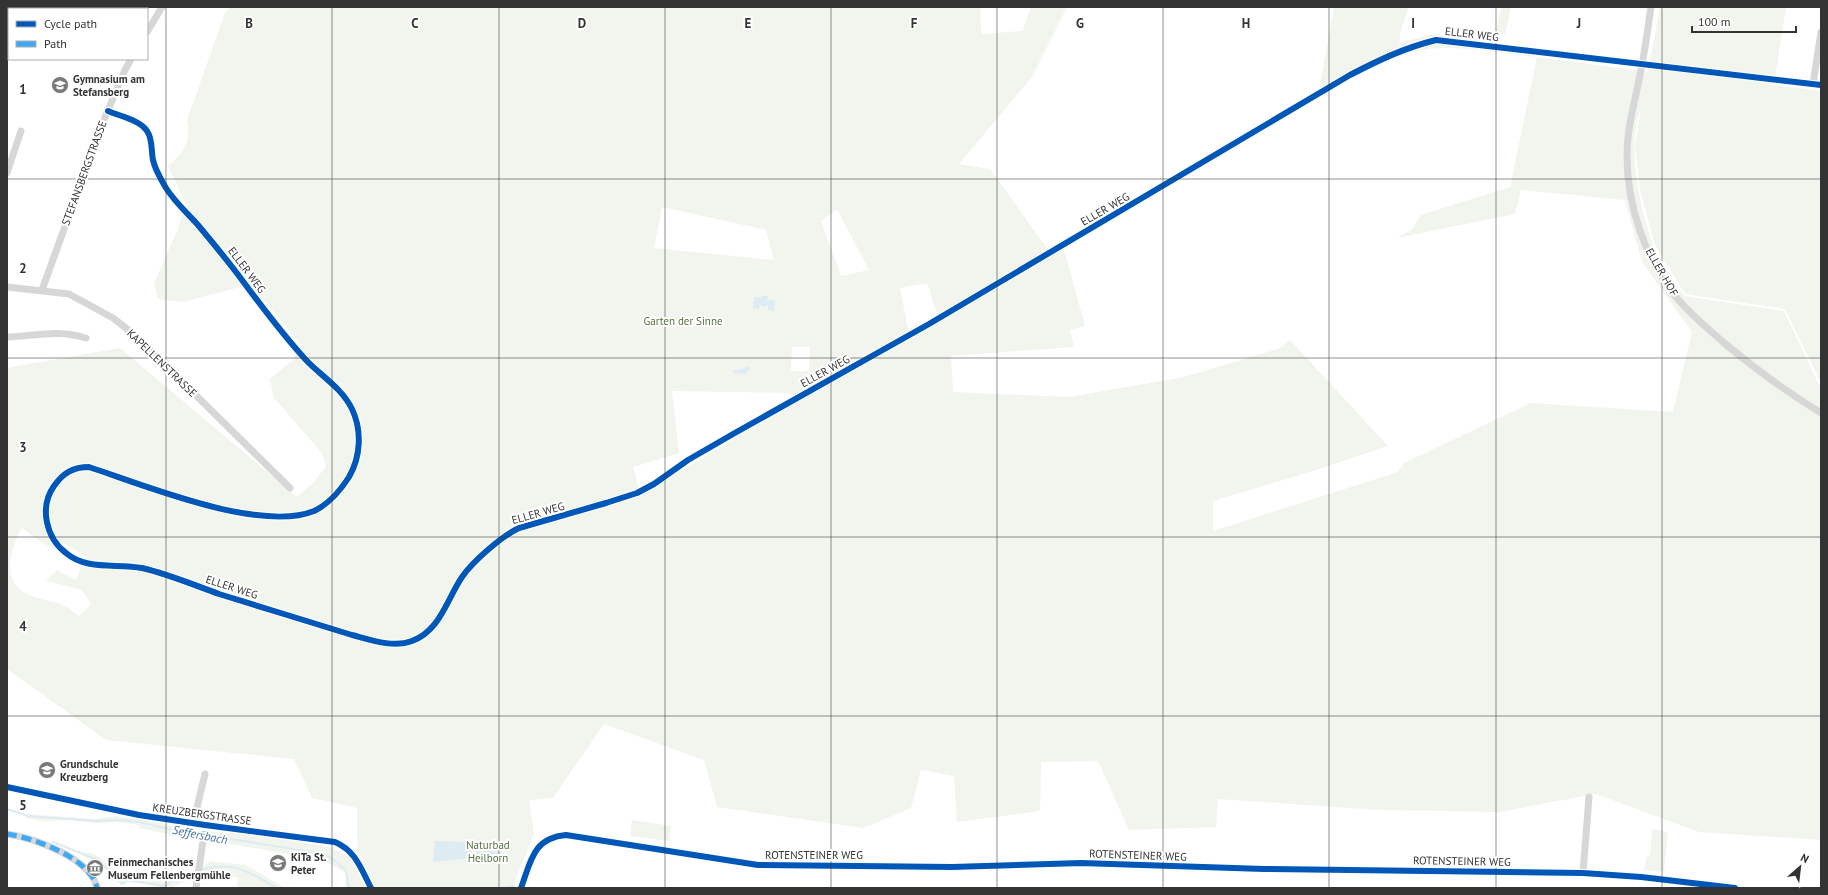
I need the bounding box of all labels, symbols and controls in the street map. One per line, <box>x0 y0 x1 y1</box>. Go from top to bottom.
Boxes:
legend <box>8 8 148 60</box>
scale bar <box>1692 8 1796 34</box>
text: 100 m <box>1698 14 1731 29</box>
text: B <box>245 15 253 32</box>
text: C <box>411 15 419 32</box>
text: D <box>578 15 586 32</box>
text: E <box>745 15 752 32</box>
text: F <box>911 15 918 32</box>
text: G <box>1076 15 1084 32</box>
text: H <box>1242 15 1250 32</box>
text: I <box>1411 15 1415 32</box>
text: J <box>1576 15 1581 32</box>
text: Cycle path <box>44 16 97 31</box>
street label: ELLER WEG <box>1444 24 1500 44</box>
text: Path <box>44 36 67 51</box>
place label: Gymnasium am Stefansberg <box>73 72 145 99</box>
school or university icon: Gymnasium am Stefansberg <box>50 75 70 95</box>
text: 1 <box>19 81 27 98</box>
street label: STEFANSBERGSTRASSE <box>59 119 110 227</box>
street label: ELLER WEG <box>1078 189 1132 229</box>
street label: ELLER WEG <box>225 244 269 296</box>
street label: ELLER HOF <box>1643 245 1682 299</box>
text: 2 <box>19 260 27 277</box>
park label: Garten der Sinne <box>643 314 723 328</box>
street label: KAPELLENSTRASSE <box>124 326 200 400</box>
street label: ELLER WEG <box>798 352 852 390</box>
text: 3 <box>19 439 27 456</box>
street label: ELLER WEG <box>510 499 566 527</box>
street label: ELLER WEG <box>204 572 260 602</box>
text: 4 <box>19 618 27 635</box>
place label: Grundschule Kreuzberg <box>60 757 119 784</box>
school or university icon: Grundschule Kreuzberg <box>37 760 57 780</box>
text: 5 <box>19 797 27 814</box>
street label: KREUZBERGSTRASSE <box>152 800 252 828</box>
water label: Seffersbach <box>171 822 229 847</box>
park label: Naturbad Heilborn <box>466 838 510 865</box>
street label: ROTENSTEINER WEG <box>1089 846 1187 864</box>
north arrow <box>1780 847 1820 887</box>
street label: ROTENSTEINER WEG <box>765 848 863 862</box>
place label: KiTa St. Peter <box>291 850 327 877</box>
text: N <box>1798 850 1811 866</box>
school or university icon: KiTa St. Peter <box>268 853 288 873</box>
street label: ROTENSTEINER WEG <box>1413 853 1511 869</box>
place label: Feinmechanisches Museum Fellenbergmühle <box>108 855 231 882</box>
museum icon: Feinmechanisches Museum Fellenbergmühle <box>85 858 105 878</box>

